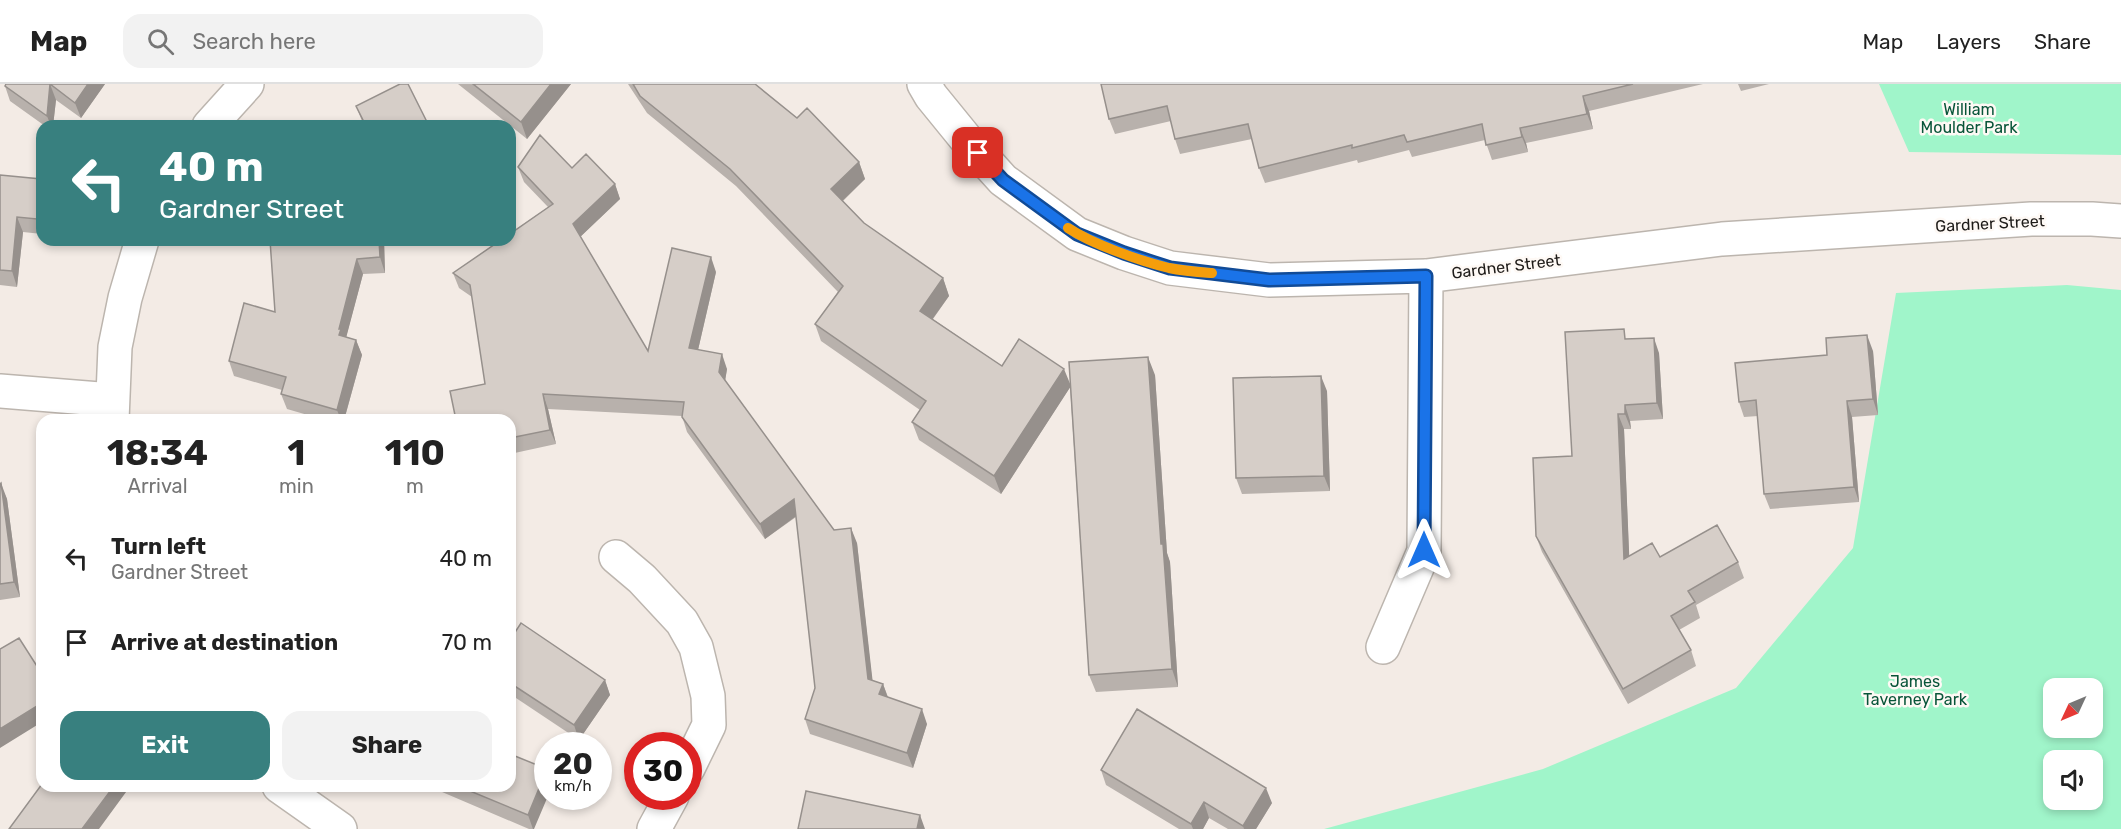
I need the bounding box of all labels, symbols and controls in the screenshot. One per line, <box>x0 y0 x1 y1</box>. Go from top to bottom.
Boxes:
search box <box>123 14 543 68</box>
text: Map <box>30 25 87 58</box>
icon: search <box>144 25 177 58</box>
text: Search here <box>192 28 316 55</box>
text: Map <box>1862 29 1903 54</box>
text: Layers <box>1936 29 2001 54</box>
text: Share <box>2034 29 2091 54</box>
park label: William Moulder Park <box>1921 100 2018 137</box>
pin <box>952 127 1003 178</box>
icon: arrive <box>961 136 994 169</box>
text: 40 m <box>159 142 264 192</box>
icon: left <box>60 144 138 222</box>
text: Gardner Street <box>159 193 344 225</box>
street label: Gardner Street <box>1935 211 2045 236</box>
street label: Gardner Street <box>1450 250 1562 283</box>
text: 18:34 <box>107 431 208 474</box>
text: 1 <box>287 431 305 474</box>
text: 110 <box>385 431 445 474</box>
text: Arrival <box>128 474 188 498</box>
text: min <box>279 474 314 498</box>
text: m <box>406 474 424 498</box>
position arrow <box>1392 518 1456 582</box>
text: Turn left <box>111 533 206 560</box>
icon: left <box>60 542 93 575</box>
text: 40 m <box>439 545 492 572</box>
text: Gardner Street <box>111 560 248 584</box>
icon: arrive <box>60 626 93 659</box>
text: Arrive at destination <box>111 629 338 656</box>
text: 70 m <box>442 629 492 656</box>
park label: James Taverney Park <box>1863 672 1968 709</box>
north arrow <box>2043 678 2103 738</box>
map controls <box>2043 678 2103 810</box>
button: Exit <box>60 711 270 780</box>
button: Share <box>282 711 492 780</box>
speed limit sign: 30 <box>624 732 702 810</box>
text: 20 <box>553 746 593 782</box>
button: sound <box>2043 750 2103 810</box>
text: km/h <box>554 777 592 795</box>

